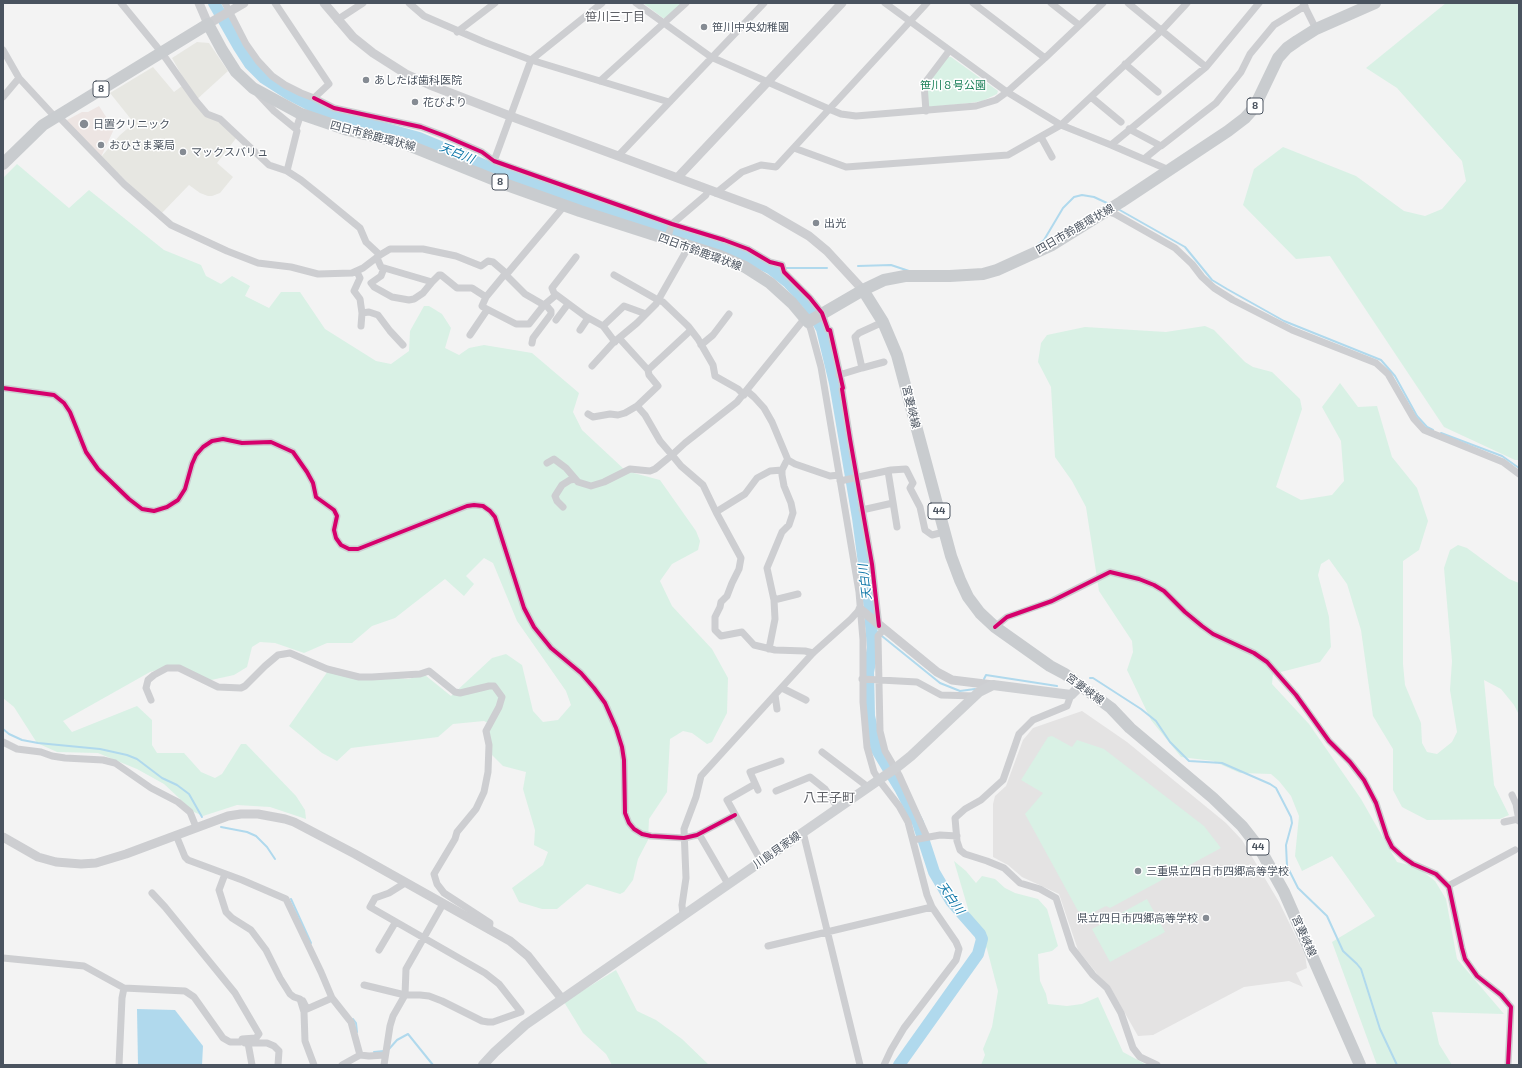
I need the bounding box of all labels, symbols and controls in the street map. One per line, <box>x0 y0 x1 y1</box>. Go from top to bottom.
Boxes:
district label: 笹川三丁目 <box>585 10 645 24</box>
place label: 笹川中央幼稚園 <box>712 20 789 34</box>
marker: 笹川中央幼稚園 <box>699 22 709 32</box>
place label: あしたば歯科医院 <box>374 73 462 87</box>
marker: あしたば歯科医院 <box>361 75 371 85</box>
park label: 笹川８号公園 <box>920 78 986 92</box>
road number: 8 <box>93 81 109 97</box>
place label: 花びより <box>423 95 467 109</box>
marker: 花びより <box>410 97 420 107</box>
road number: 8 <box>1247 98 1263 114</box>
place label: 日置クリニック <box>93 117 170 131</box>
marker: 日置クリニック <box>78 118 90 130</box>
street label: 四日市鈴鹿環状線 <box>329 118 417 154</box>
place label: おひさま薬局 <box>109 138 175 152</box>
marker: おひさま薬局 <box>96 140 106 150</box>
water label: 天白川 <box>438 140 476 166</box>
place label: マックスバリュ <box>191 145 268 159</box>
marker: マックスバリュ <box>178 147 188 157</box>
road number: 8 <box>492 174 508 190</box>
street label: 四日市鈴鹿環状線 <box>1034 201 1116 257</box>
place label: 出光 <box>824 216 846 230</box>
marker: 出光 <box>811 218 821 228</box>
street label: 四日市鈴鹿環状線 <box>656 231 744 273</box>
street label: 宮妻峡線 <box>899 384 923 430</box>
road number: 44 <box>928 503 950 519</box>
water label: 天白川 <box>856 563 874 601</box>
street label: 宮妻峡線 <box>1063 671 1107 707</box>
district label: 八王子町 <box>803 790 855 806</box>
street label: 川島貝家線 <box>751 829 803 871</box>
road number: 44 <box>1247 839 1269 855</box>
place label: 三重県立四日市四郷高等学校 <box>1146 864 1289 878</box>
marker: 三重県立四日市四郷高等学校 <box>1133 866 1143 876</box>
water label: 天白川 <box>935 879 967 917</box>
place label: 県立四日市四郷高等学校 <box>1077 911 1198 925</box>
marker: 県立四日市四郷高等学校 <box>1201 913 1211 923</box>
street label: 宮妻峡線 <box>1289 913 1319 959</box>

